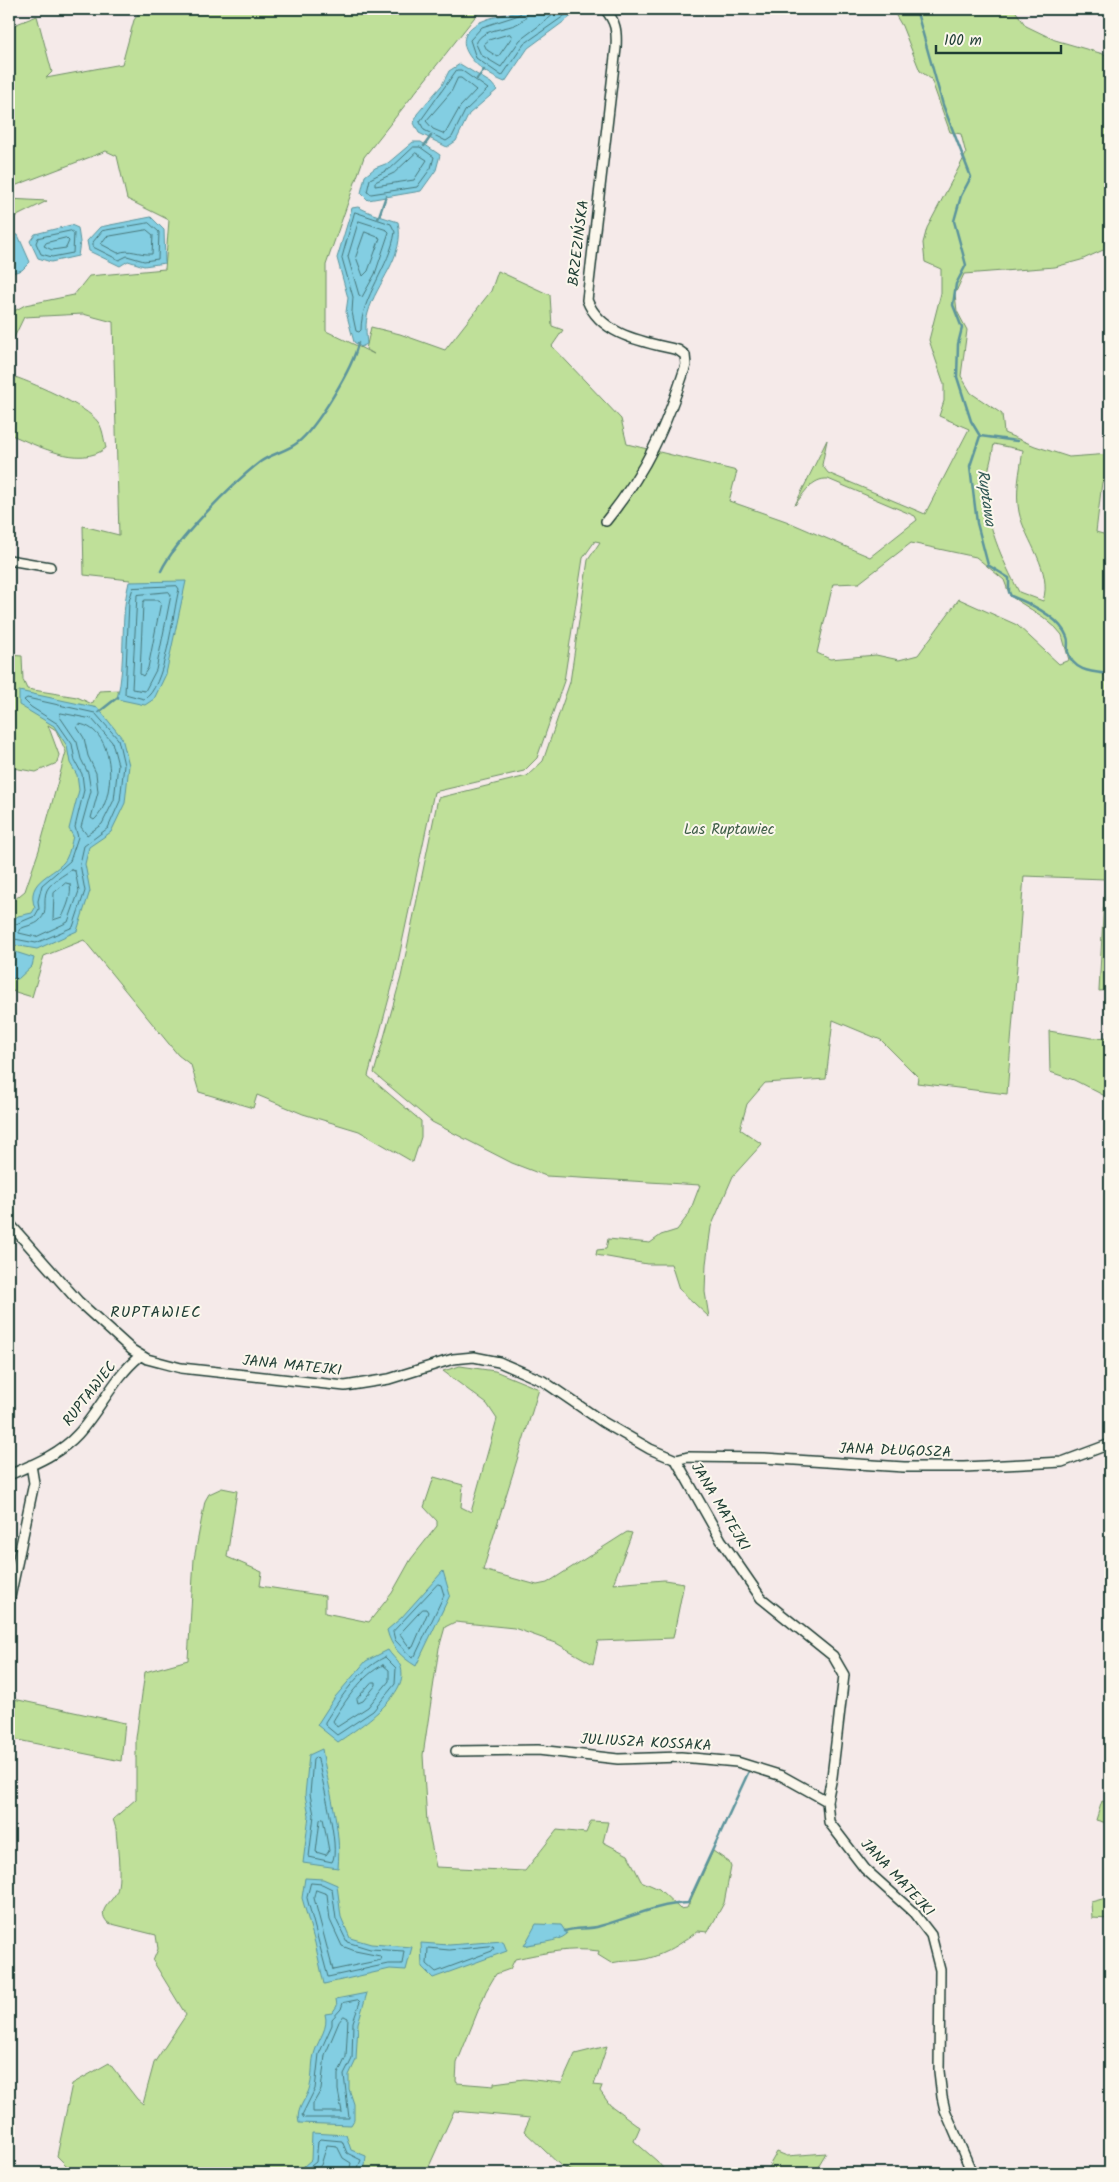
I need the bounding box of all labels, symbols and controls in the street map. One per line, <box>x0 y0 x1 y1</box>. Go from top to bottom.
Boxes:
scale bar <box>936 22 1062 54</box>
text: 100 m <box>944 29 982 53</box>
street label: BRZEZIŃSKA <box>562 199 596 287</box>
water label: Ruptawa <box>970 468 1003 529</box>
park label: Las Ruptawiec <box>684 818 775 842</box>
district label: RUPTAWIEC <box>110 1300 202 1325</box>
street label: JANA MATEJKI <box>241 1349 343 1383</box>
street label: RUPTAWIEC <box>57 1356 123 1432</box>
street label: JANA DŁUGOSZA <box>838 1437 952 1465</box>
street label: JANA MATEJKI <box>684 1458 756 1556</box>
street label: JULIUSZA KOSSAKA <box>580 1728 712 1758</box>
street label: JANA MATEJKI <box>854 1833 940 1923</box>

